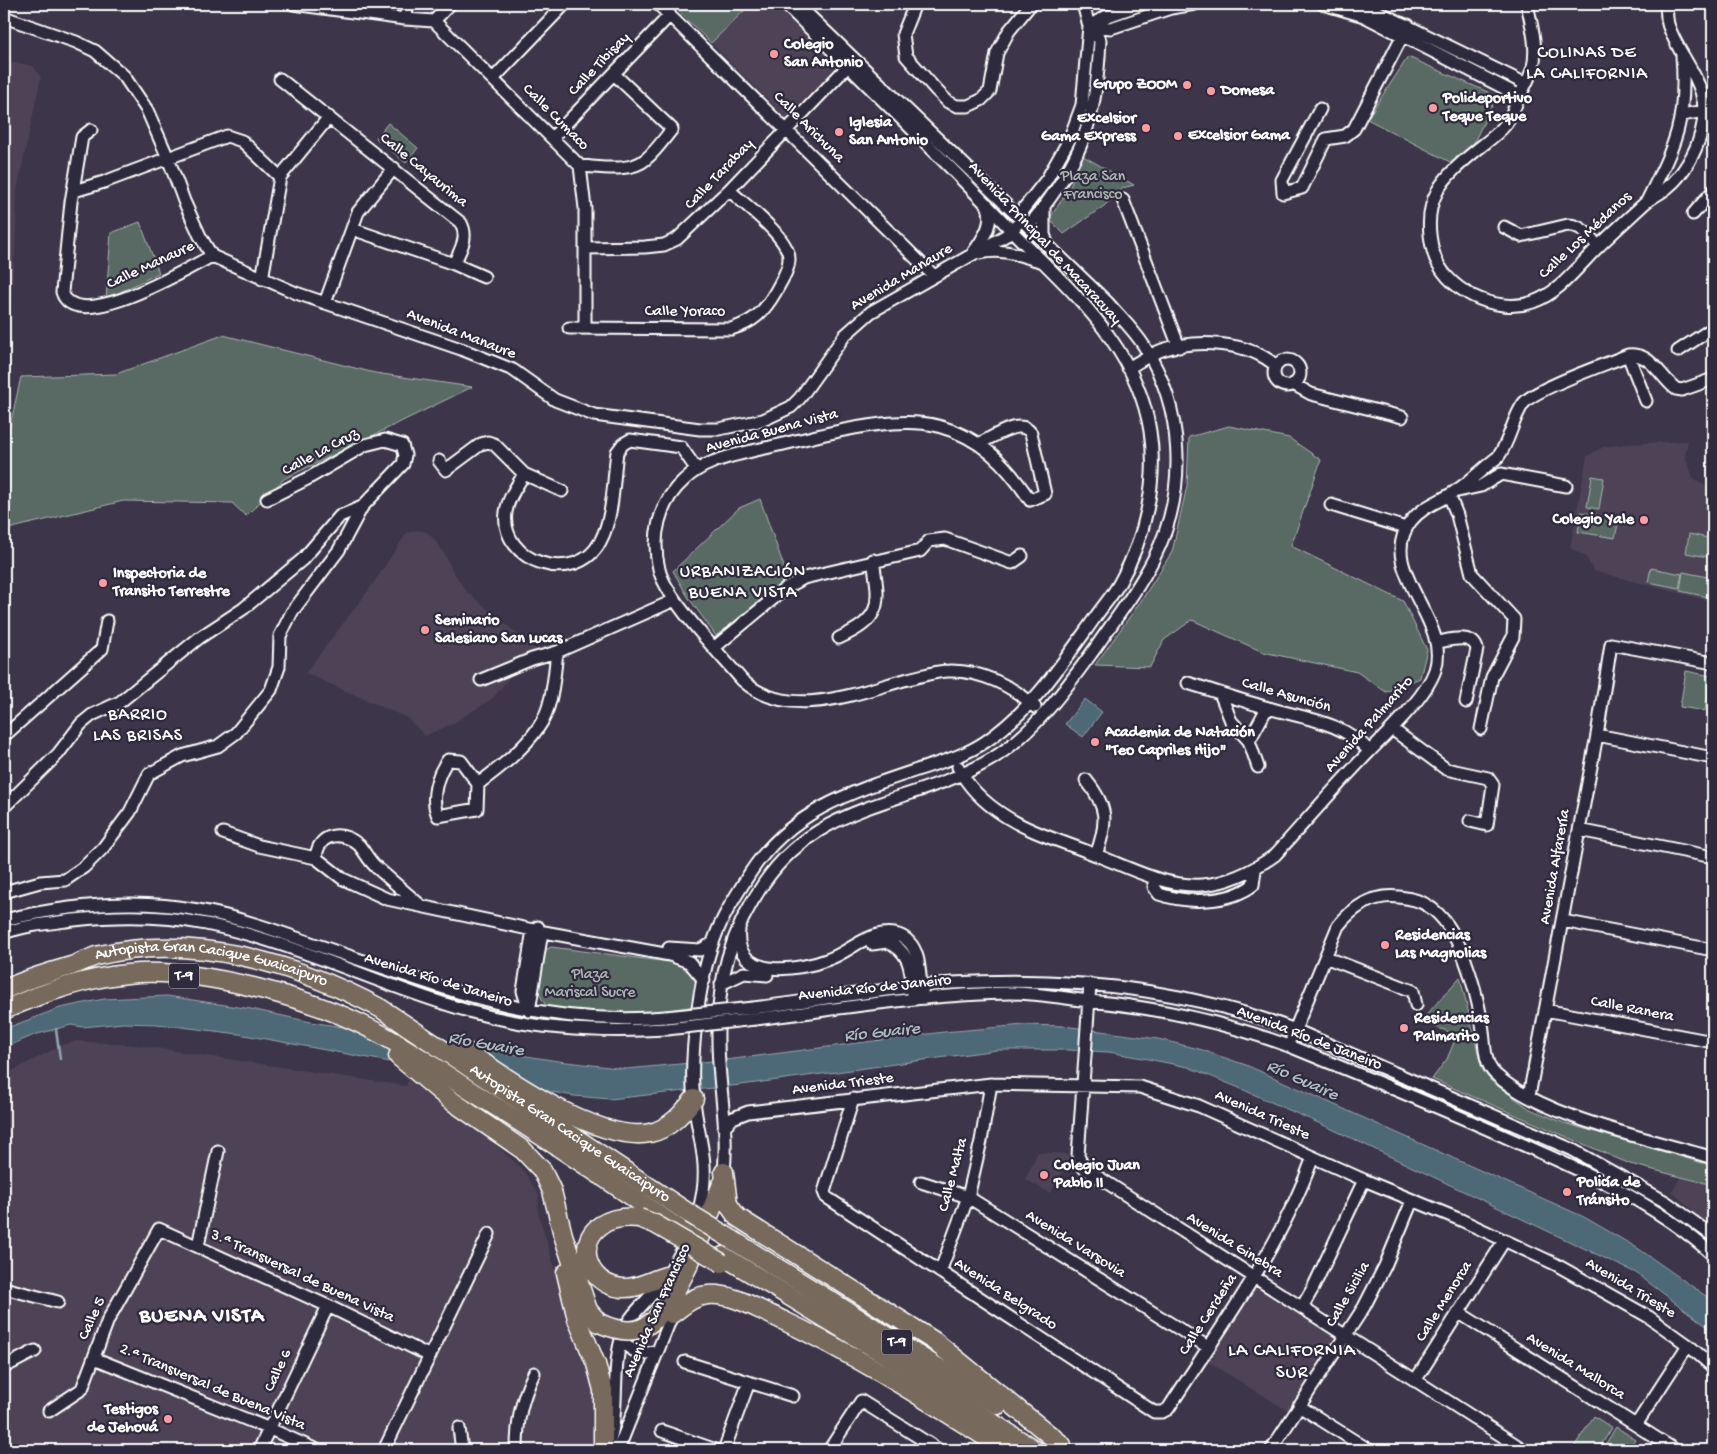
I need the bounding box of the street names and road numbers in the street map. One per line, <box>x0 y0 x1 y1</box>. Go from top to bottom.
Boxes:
street label: Calle Tibisay <box>565 29 635 101</box>
street label: Calle Cumaco <box>518 81 592 155</box>
street label: Calle Arichuna <box>768 88 848 168</box>
street label: Calle Cayaurima <box>375 130 472 213</box>
street label: Calle Tarabay <box>681 135 759 214</box>
street label: Avenida Principal de Macaracuay <box>963 158 1125 330</box>
street label: Calle Los Médanos <box>1536 187 1637 284</box>
street label: Calle Manaure <box>104 237 199 295</box>
street label: Avenida Manaure <box>847 240 957 316</box>
street label: Calle Yoraco <box>645 303 725 322</box>
street label: Avenida Manaure <box>404 305 519 365</box>
street label: Avenida Buena Vista <box>704 405 841 459</box>
street label: Calle La Cruz <box>279 424 363 481</box>
street label: Avenida Palmarito <box>1322 673 1418 777</box>
street label: Calle Asunción <box>1239 674 1333 718</box>
street label: Avenida Alfarería <box>1537 807 1576 926</box>
street label: Autopista Gran Cacique Guaicaipuro <box>93 938 330 992</box>
street label: Avenida Río de Janeiro <box>362 949 514 1013</box>
road number: T-9 <box>169 964 199 988</box>
street label: Avenida Río de Janeiro <box>797 972 953 1006</box>
street label: Calle Ranera <box>1589 993 1676 1028</box>
street label: Avenida Río de Janeiro <box>1234 1003 1384 1075</box>
street label: Autopista Gran Cacique Guaicaipuro <box>466 1060 674 1208</box>
street label: Avenida Trieste <box>791 1069 896 1101</box>
street label: Avenida Trieste <box>1212 1087 1313 1146</box>
street label: Calle Malta <box>935 1135 973 1214</box>
street label: Avenida Varsovia <box>1021 1206 1130 1284</box>
street label: Avenida Ginebra <box>1182 1209 1287 1284</box>
street label: 3.ª Transversal de Buena Vista <box>206 1226 398 1328</box>
street label: Avenida San Francisco <box>620 1241 696 1381</box>
street label: Avenida Belgrado <box>950 1255 1060 1335</box>
street label: Avenida Trieste <box>1581 1255 1679 1324</box>
street label: Calle Menorca <box>1413 1257 1478 1346</box>
street label: Calle Sicilia <box>1323 1258 1376 1331</box>
street label: Calle Cerdeña <box>1176 1270 1243 1359</box>
street label: Calle 5 <box>75 1295 111 1343</box>
street label: Avenida Mallorca <box>1522 1329 1629 1406</box>
road number: T-9 <box>882 1330 912 1354</box>
street label: 2.ª Transversal de Buena Vista <box>116 1340 309 1436</box>
street label: Calle 6 <box>261 1346 297 1395</box>

